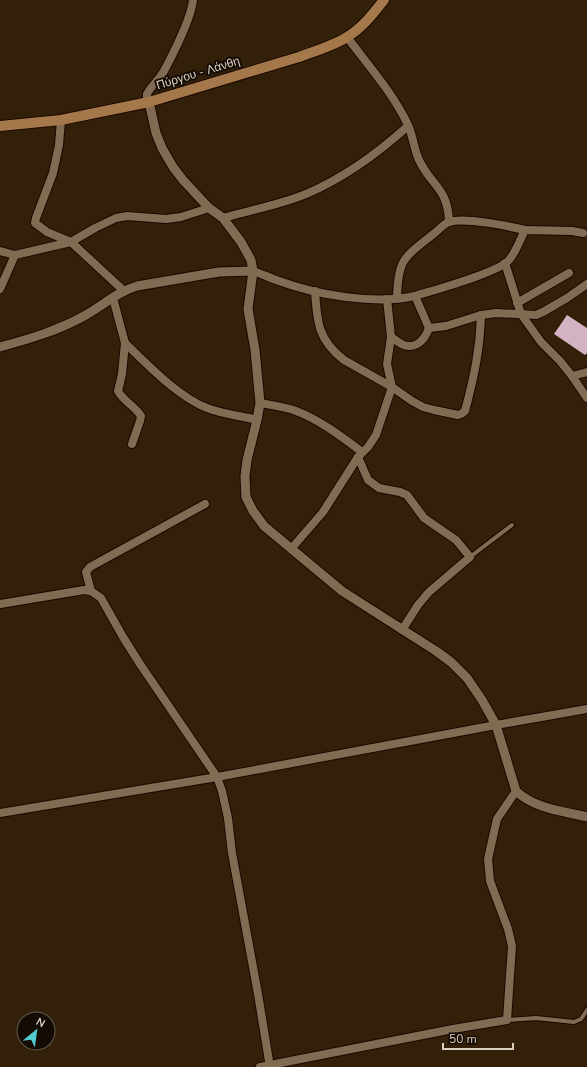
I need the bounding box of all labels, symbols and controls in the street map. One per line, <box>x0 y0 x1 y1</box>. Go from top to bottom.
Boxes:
street label: Πύργου - Λάνθη <box>154 53 242 93</box>
north arrow <box>16 1011 56 1051</box>
text: N <box>33 1014 48 1031</box>
scale bar <box>443 1025 513 1051</box>
text: 50 m <box>449 1031 477 1047</box>

